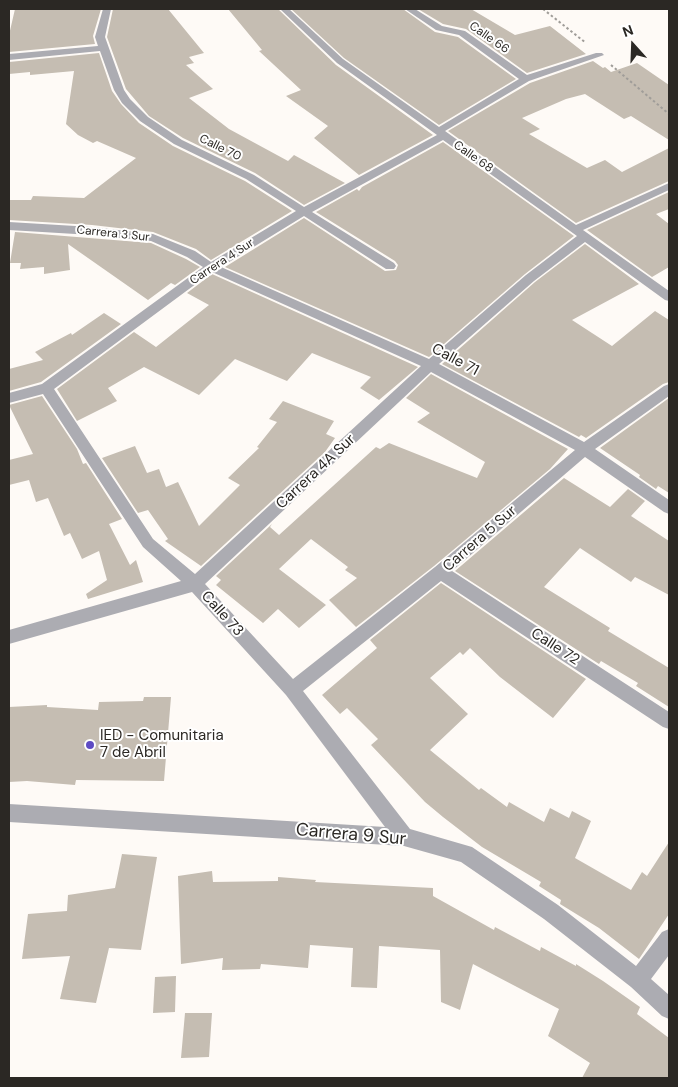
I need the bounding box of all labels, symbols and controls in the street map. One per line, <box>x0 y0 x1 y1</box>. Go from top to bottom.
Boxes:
street label: Calle 66 <box>466 19 512 57</box>
north arrow <box>608 20 658 70</box>
text: N <box>620 21 636 41</box>
street label: Calle 70 <box>197 132 243 164</box>
street label: Calle 68 <box>450 138 496 176</box>
street label: Carrera 3 Sur <box>76 223 150 245</box>
street label: Carrera 4 Sur <box>187 236 257 288</box>
street label: Calle 71 <box>428 340 482 380</box>
street label: Carrera 4A Sur <box>273 431 359 513</box>
street label: Carrera 5 Sur <box>439 502 521 576</box>
street label: Calle 73 <box>197 588 247 640</box>
street label: Calle 72 <box>527 625 583 669</box>
place label: IED - Comunitaria 7 de Abril <box>100 727 224 762</box>
marker: IED - Comunitaria 7 de Abril <box>84 739 96 751</box>
street label: Carrera 9 Sur <box>295 819 407 851</box>

